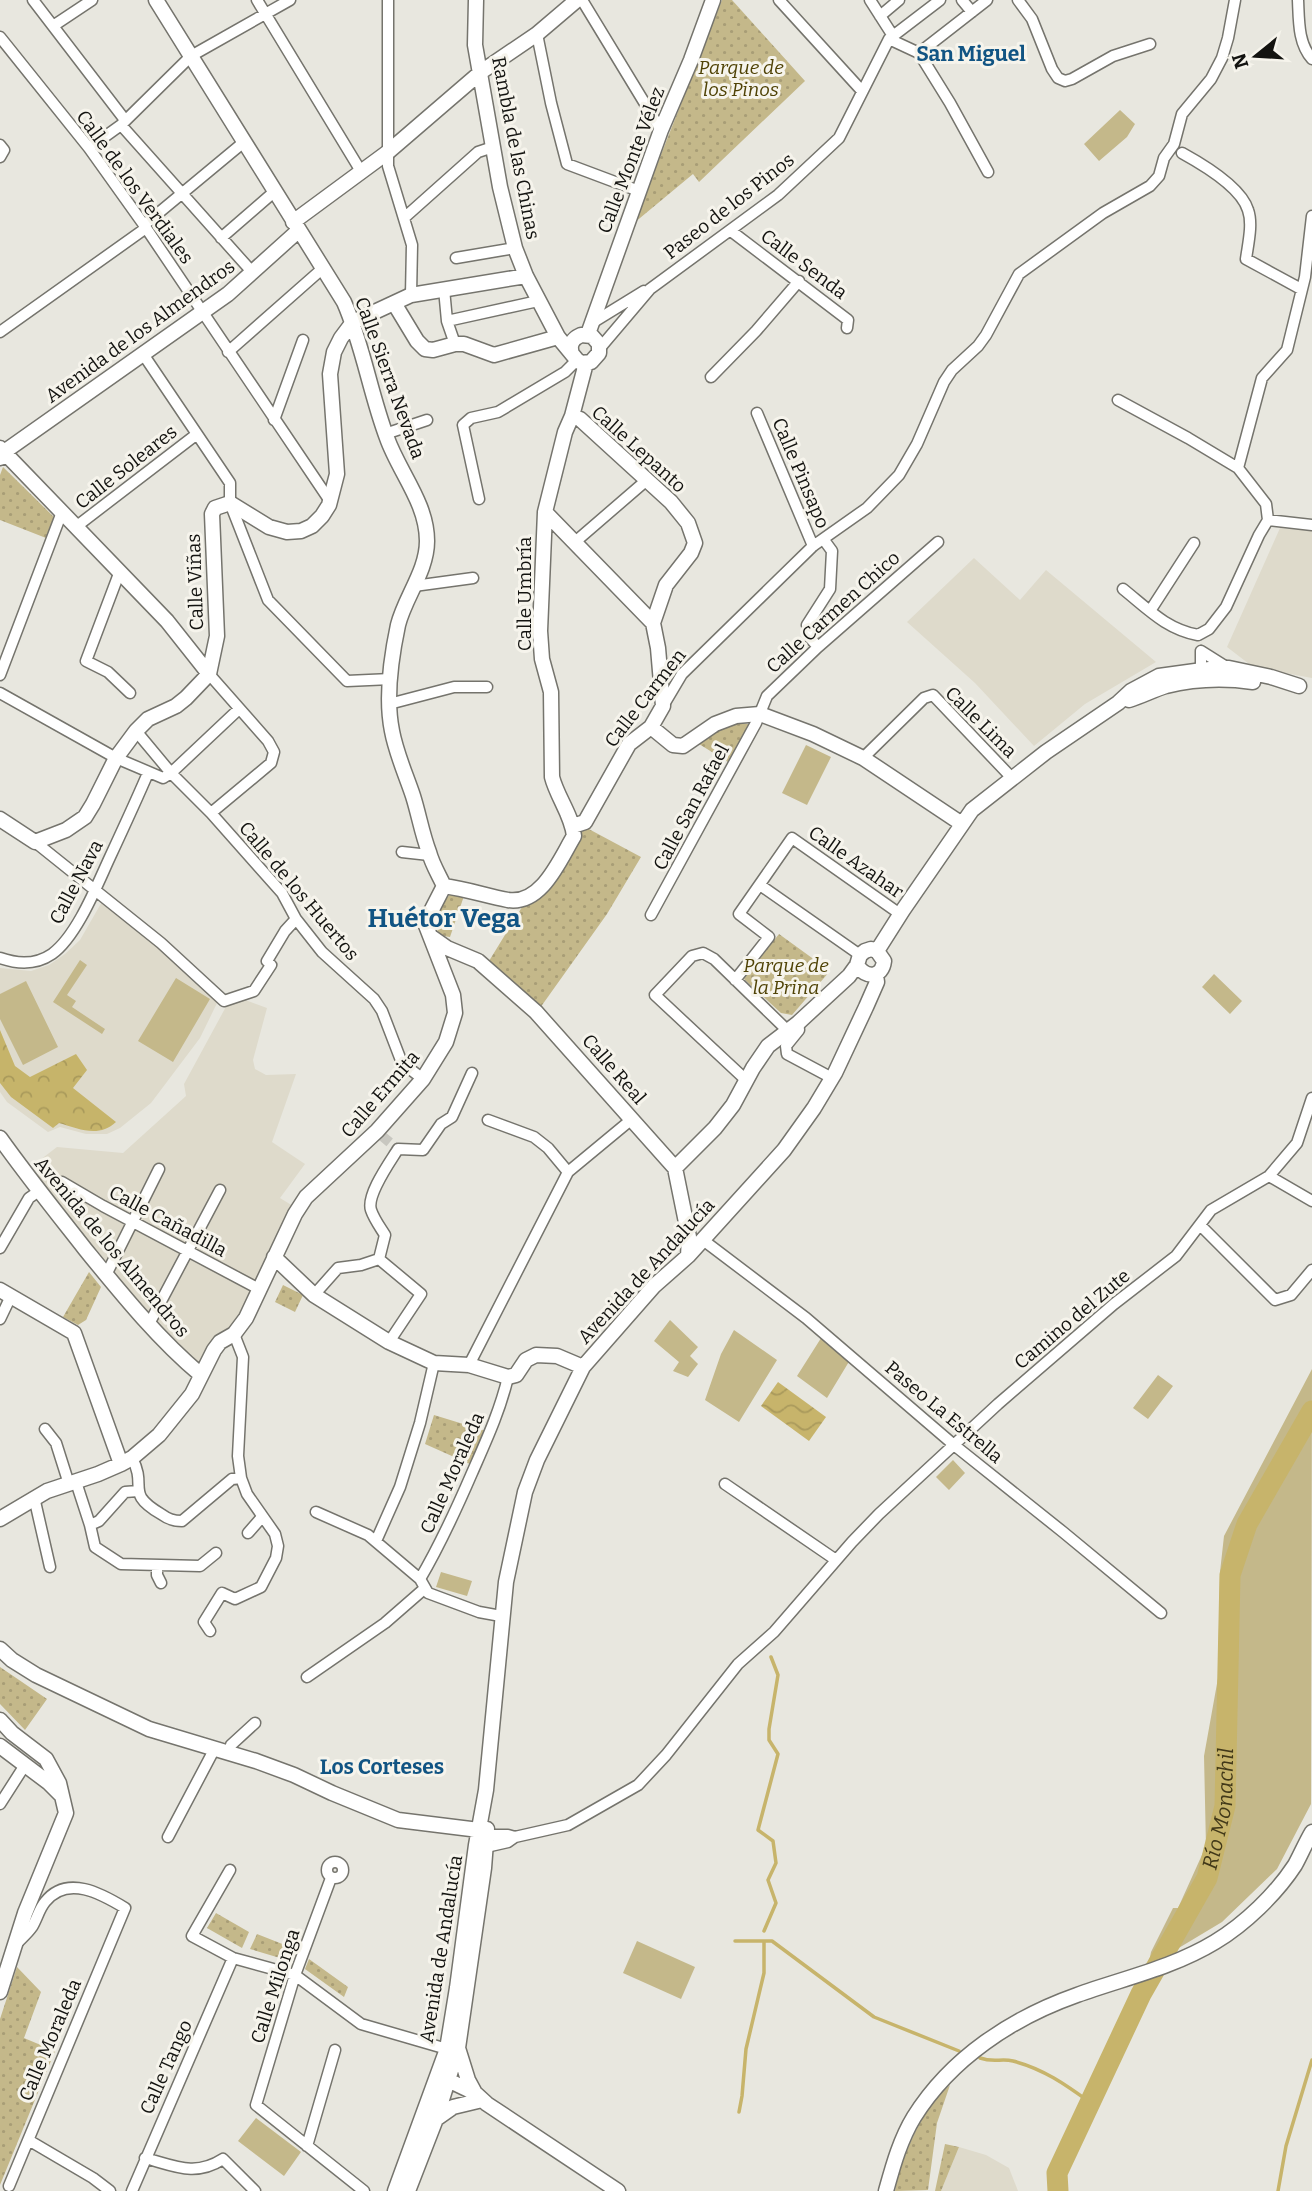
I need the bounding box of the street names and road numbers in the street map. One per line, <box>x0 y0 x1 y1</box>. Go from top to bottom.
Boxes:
street label: Rambla de las Chinas <box>487 55 545 241</box>
street label: Calle Monte Vélez <box>592 84 670 236</box>
street label: Calle de los Verdiales <box>72 106 198 268</box>
street label: Paseo de los Pinos <box>659 148 799 264</box>
street label: Calle Senda <box>756 224 852 304</box>
street label: Avenida de los Almendros <box>41 254 239 408</box>
street label: Calle Sierra Nevada <box>350 294 430 463</box>
street label: Calle Lepanto <box>587 401 691 498</box>
street label: Calle Pinsapo <box>767 414 835 532</box>
street label: Calle Soleares <box>70 420 182 514</box>
street label: Calle Viñas <box>182 533 208 631</box>
street label: Calle Umbría <box>513 536 536 651</box>
street label: Calle Carmen Chico <box>762 546 905 678</box>
street label: Calle Carmen <box>600 644 690 752</box>
street label: Calle Lima <box>940 681 1022 763</box>
street label: Calle San Rafael <box>648 740 734 874</box>
street label: Calle de los Huertos <box>234 817 364 965</box>
street label: Calle Azahar <box>804 821 908 903</box>
street label: Calle Nava <box>44 835 108 928</box>
street label: Calle Real <box>577 1029 651 1109</box>
street label: Calle Ermita <box>336 1045 425 1142</box>
street label: Avenida de los Almendros <box>30 1152 194 1342</box>
street label: Calle Cañadilla <box>105 1180 231 1262</box>
street label: Avenida de Andalucía <box>573 1193 720 1348</box>
street label: Camino del Zute <box>1010 1264 1134 1374</box>
street label: Paseo La Estrella <box>880 1356 1008 1468</box>
street label: Calle Moraleda <box>415 1408 489 1537</box>
street label: Avenida de Andalucía <box>415 1853 467 2045</box>
street label: Calle Milonga <box>246 1925 305 2046</box>
street label: Calle Moraleda <box>14 1975 86 2105</box>
street label: Calle Tango <box>135 2016 197 2118</box>

